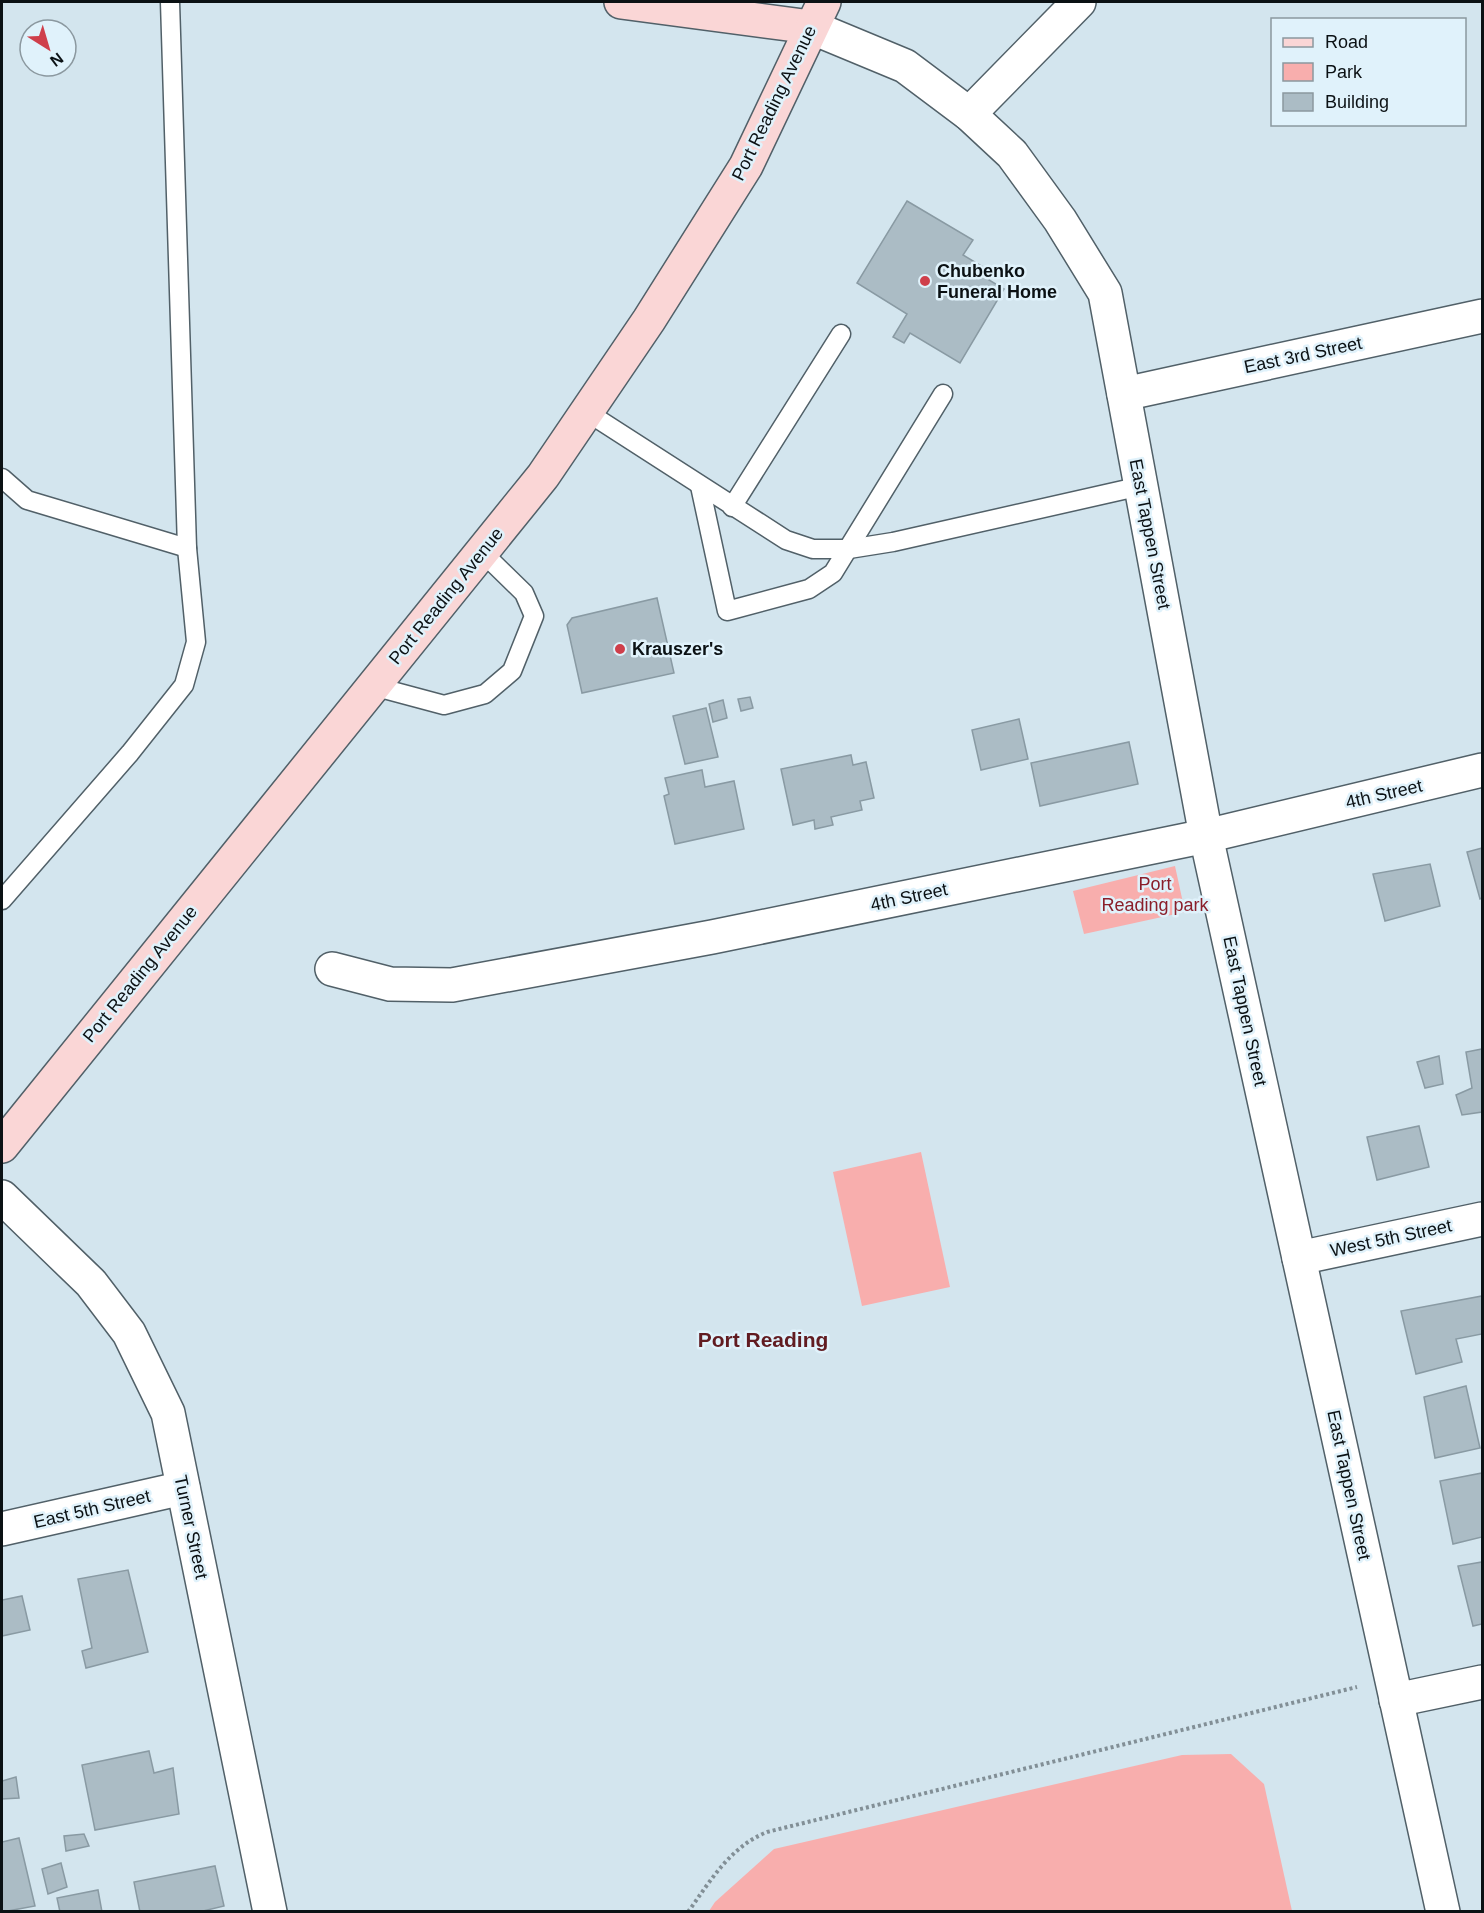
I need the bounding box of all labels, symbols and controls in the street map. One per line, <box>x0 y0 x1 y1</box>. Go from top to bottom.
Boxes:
north arrow <box>18 18 78 78</box>
legend <box>1271 18 1466 126</box>
street label: Port Reading Avenue <box>728 22 820 184</box>
text: Road <box>1325 32 1368 52</box>
text: N <box>47 49 66 70</box>
text: Park <box>1325 62 1363 82</box>
text: Building <box>1325 92 1389 112</box>
place label: Chubenko Funeral Home <box>937 261 1057 302</box>
marker: Chubenko Funeral Home <box>918 274 932 288</box>
street label: East 3rd Street <box>1242 333 1364 377</box>
street label: East Tappen Street <box>1126 457 1174 611</box>
street label: Port Reading Avenue <box>385 524 507 668</box>
place label: Krauszer's <box>632 639 723 659</box>
marker: Krauszer's <box>613 642 627 656</box>
street label: 4th Street <box>1344 775 1424 813</box>
park label: Port Reading park <box>1101 874 1210 915</box>
street label: 4th Street <box>869 879 949 915</box>
street label: Port Reading Avenue <box>79 902 201 1046</box>
street label: East Tappen Street <box>1219 934 1271 1088</box>
street label: West 5th Street <box>1328 1215 1454 1261</box>
district label: Port Reading <box>698 1328 828 1351</box>
street label: East Tappen Street <box>1323 1408 1375 1562</box>
street label: Turner Street <box>170 1473 212 1581</box>
street label: East 5th Street <box>32 1486 152 1532</box>

